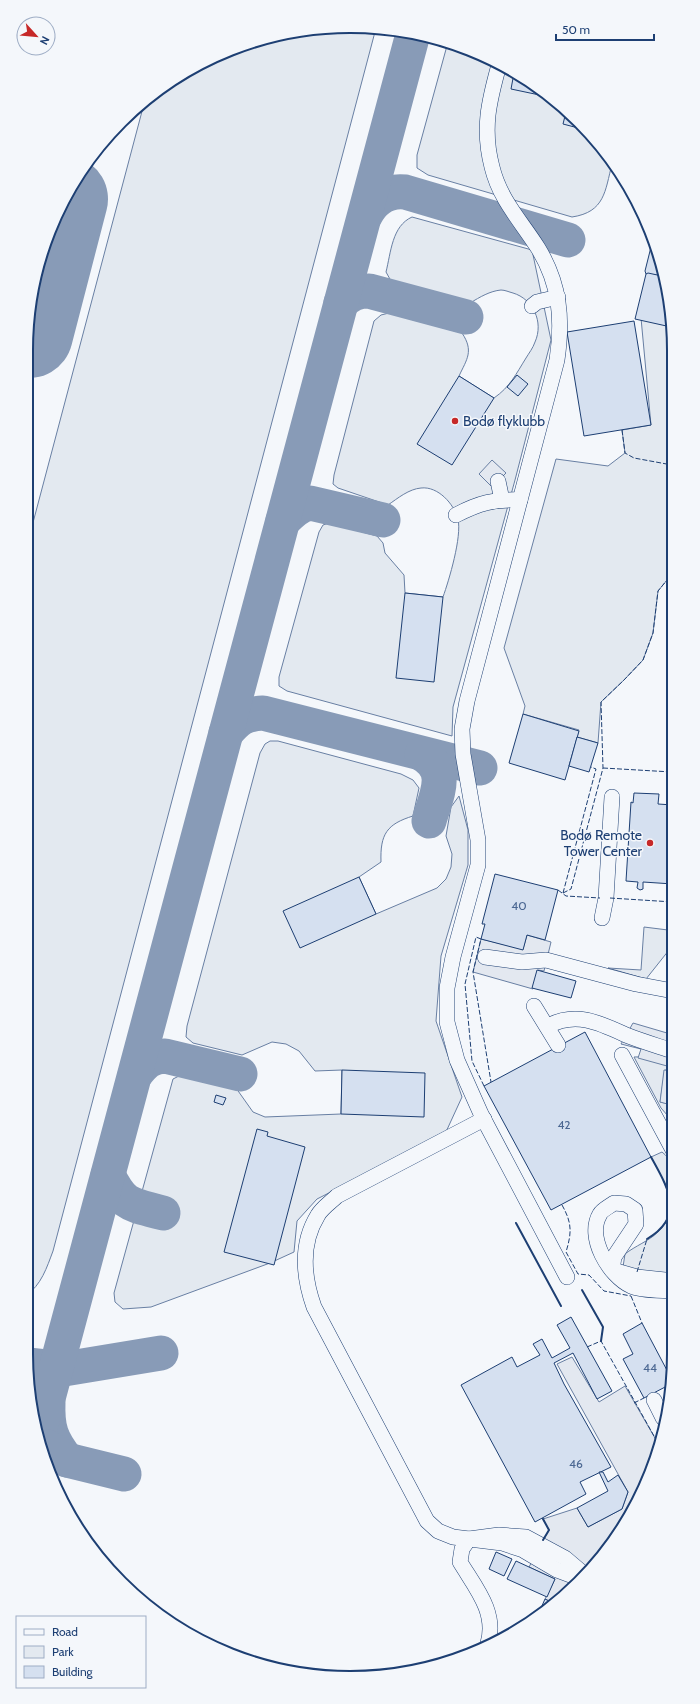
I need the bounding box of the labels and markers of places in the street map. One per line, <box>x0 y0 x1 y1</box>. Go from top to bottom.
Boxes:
place label: Bodø flyklubb <box>463 412 545 430</box>
marker: Bodø flyklubb <box>450 416 460 426</box>
place label: Bodø Remote Tower Center <box>560 826 643 860</box>
marker: Bodø Remote Tower Center <box>645 838 655 848</box>

